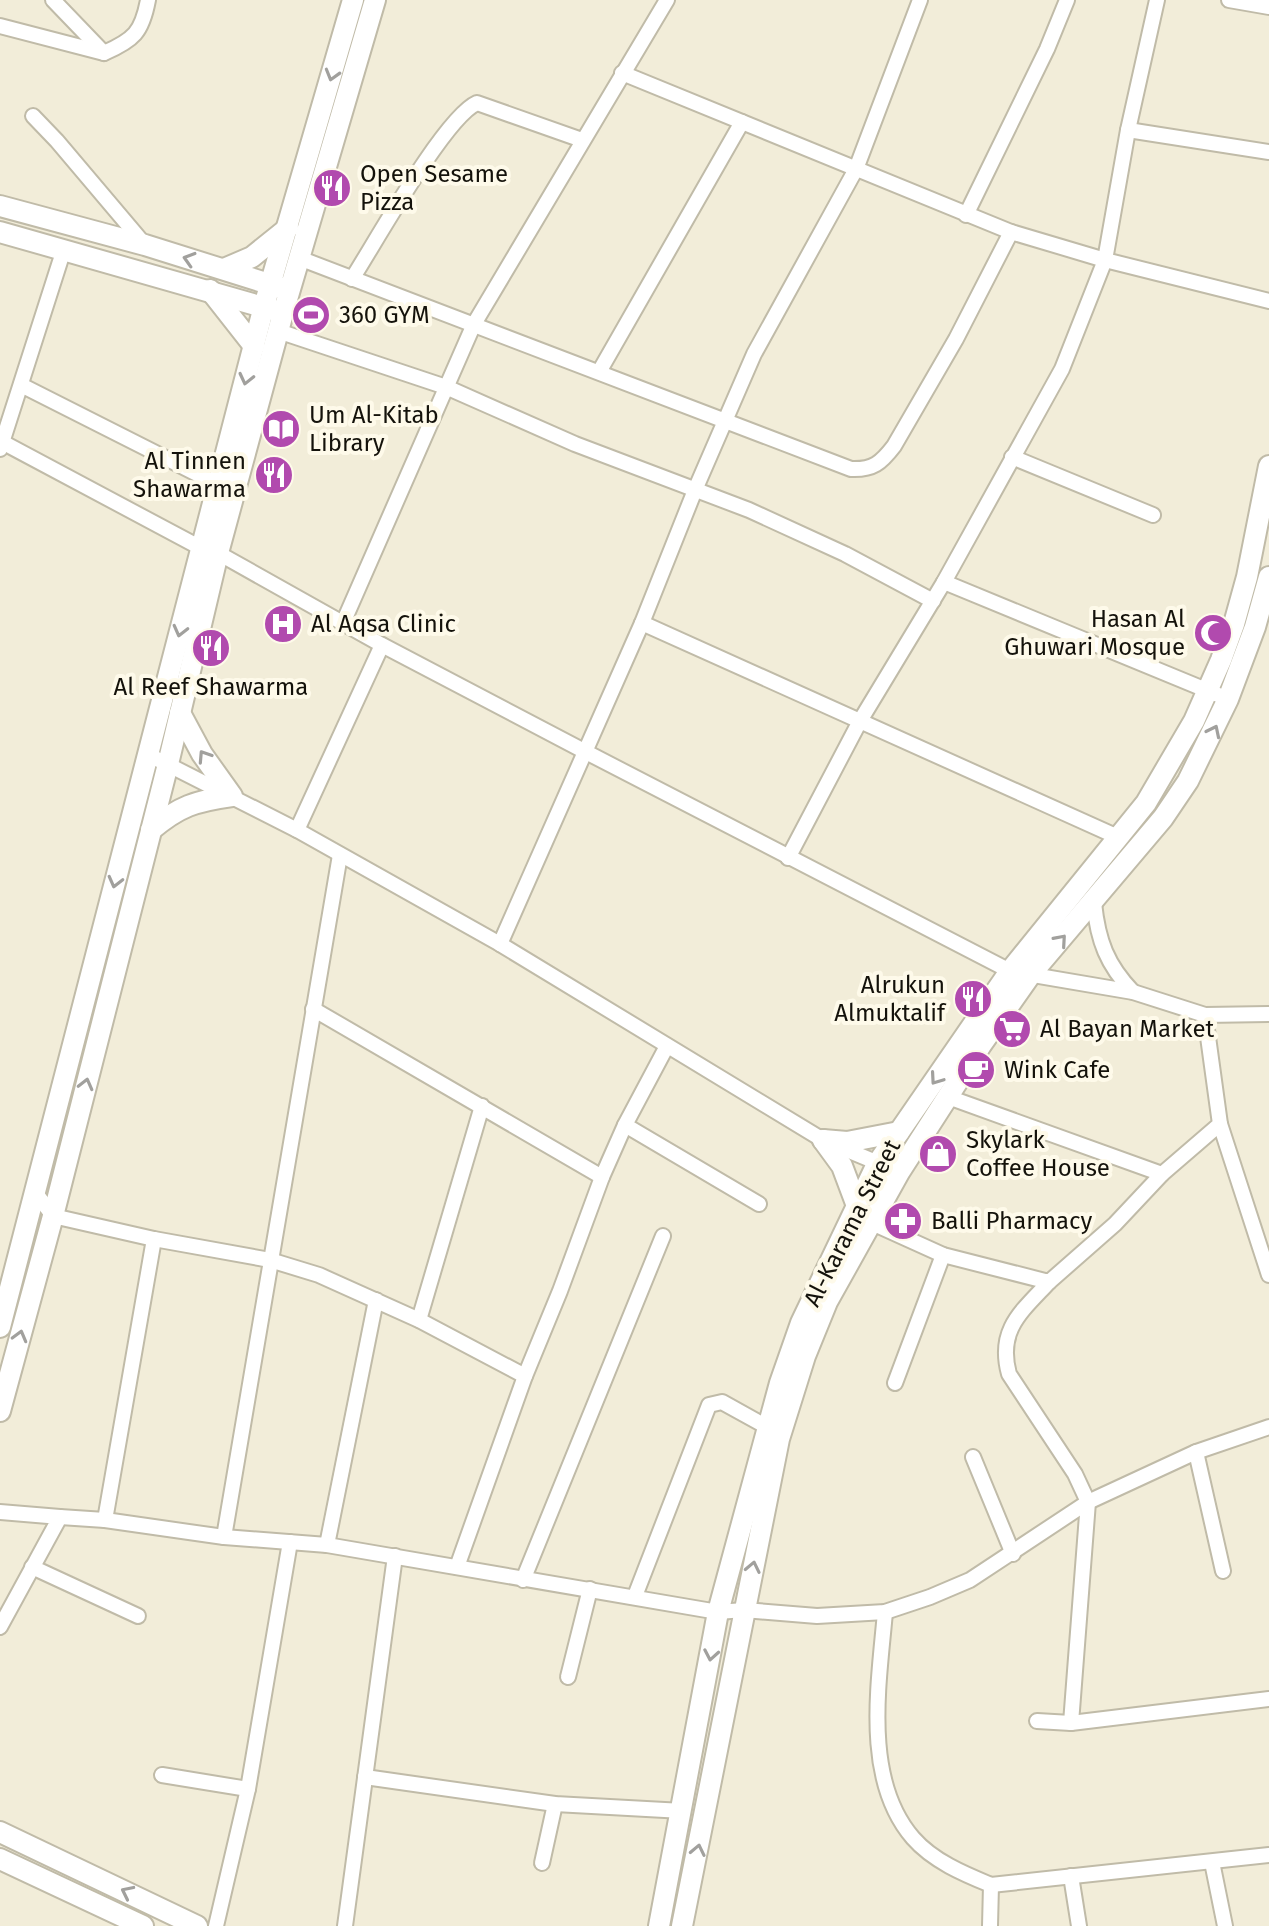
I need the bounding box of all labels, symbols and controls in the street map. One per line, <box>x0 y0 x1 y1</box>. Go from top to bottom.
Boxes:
one-way arrow <box>325 68 341 81</box>
place label: Open Sesame Pizza <box>360 160 508 216</box>
restaurant icon: Open Sesame Pizza <box>311 167 353 209</box>
one-way arrow <box>182 252 196 268</box>
sports icon: 360 GYM <box>290 294 332 336</box>
place label: 360 GYM <box>339 301 430 329</box>
one-way arrow <box>238 372 255 385</box>
place label: Um Al-Kitab Library <box>309 401 439 457</box>
library icon: Um Al-Kitab Library <box>260 408 302 450</box>
place label: Al Tinnen Shawarma <box>133 447 246 503</box>
restaurant icon: Al Tinnen Shawarma <box>253 454 295 496</box>
hospital icon: Al Aqsa Clinic <box>262 603 304 645</box>
place label: Hasan Al Ghuwari Mosque <box>1004 605 1185 661</box>
place label: Al Aqsa Clinic <box>311 610 456 638</box>
mosque icon: Hasan Al Ghuwari Mosque <box>1192 612 1234 654</box>
one-way arrow <box>173 623 190 637</box>
restaurant icon: Al Reef Shawarma <box>190 627 232 669</box>
place label: Al Reef Shawarma <box>114 673 308 701</box>
one-way arrow <box>1204 724 1220 739</box>
one-way arrow <box>198 750 213 764</box>
one-way arrow <box>107 875 124 888</box>
one-way arrow <box>1051 934 1066 949</box>
place label: Alrukun Almuktalif <box>834 971 947 1027</box>
restaurant icon: Alrukun Almuktalif <box>952 978 994 1020</box>
supermarket icon: Al Bayan Market <box>991 1008 1033 1050</box>
place label: Al Bayan Market <box>1040 1015 1214 1043</box>
cafe icon: Wink Cafe <box>955 1049 997 1091</box>
place label: Wink Cafe <box>1004 1056 1110 1084</box>
one-way arrow <box>931 1071 946 1085</box>
one-way arrow <box>77 1078 94 1092</box>
place label: Skylark Coffee House <box>966 1126 1110 1182</box>
shop icon: Skylark Coffee House <box>917 1133 959 1175</box>
street label: Al-Karama Street <box>798 1134 906 1311</box>
pharmacy icon: Balli Pharmacy <box>882 1200 924 1242</box>
place label: Balli Pharmacy <box>931 1207 1093 1235</box>
one-way arrow <box>11 1330 28 1343</box>
one-way arrow <box>744 1561 761 1574</box>
one-way arrow <box>703 1648 720 1662</box>
one-way arrow <box>689 1843 706 1857</box>
one-way arrow <box>120 1886 135 1902</box>

